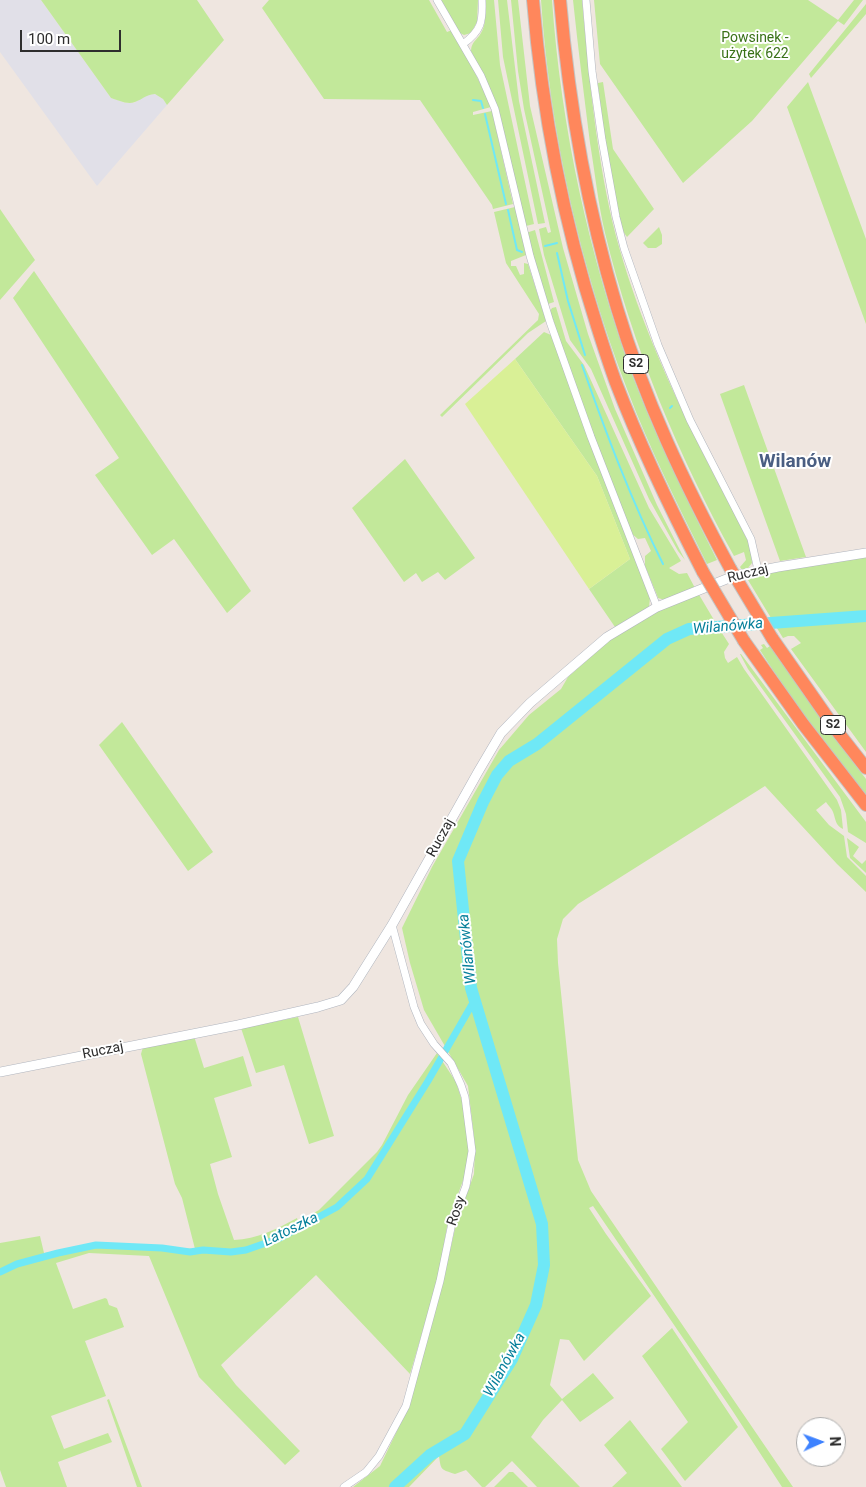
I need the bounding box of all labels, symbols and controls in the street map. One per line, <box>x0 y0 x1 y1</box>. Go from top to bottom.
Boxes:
scale bar <box>22 20 124 52</box>
text: 100 m <box>28 30 70 48</box>
park label: Powsinek - użytek 622 <box>721 30 789 62</box>
road number: S2 <box>624 354 648 374</box>
district label: Wilanów <box>759 451 831 473</box>
street label: Ruczaj <box>726 561 770 587</box>
water label: Wilanówka <box>692 615 764 639</box>
road number: S2 <box>820 716 846 734</box>
street label: Ruczaj <box>424 816 458 860</box>
water label: Wilanówka <box>455 913 481 985</box>
street label: Ruczaj <box>81 1039 125 1063</box>
street label: Rosy <box>444 1194 470 1228</box>
water label: Latoszka <box>261 1209 321 1251</box>
water label: Wilanówka <box>480 1330 530 1400</box>
north arrow <box>796 1417 846 1467</box>
text: N <box>827 1436 843 1447</box>

